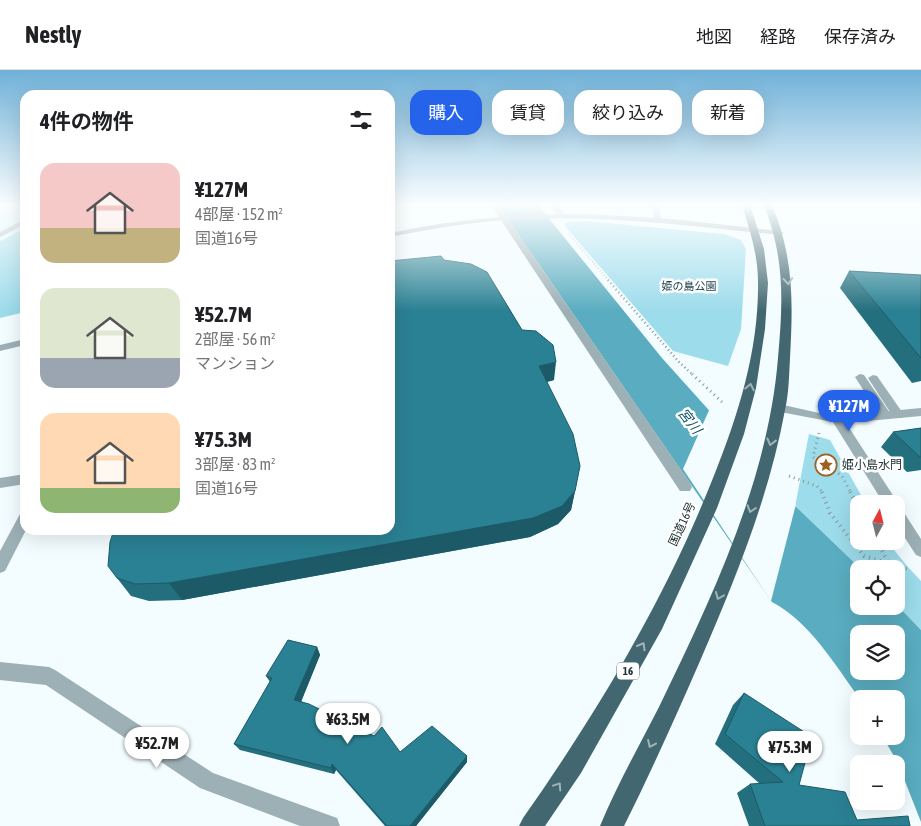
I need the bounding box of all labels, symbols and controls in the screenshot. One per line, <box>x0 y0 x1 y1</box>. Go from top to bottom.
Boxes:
text: Nestly <box>25 21 81 48</box>
text: 地図 <box>696 26 732 47</box>
text: 経路 <box>760 26 796 47</box>
text: 保存済み <box>824 26 896 47</box>
chip: 購入 <box>410 90 482 135</box>
chip: 賃貸 <box>492 90 564 135</box>
chip: 絞り込み <box>574 90 682 135</box>
chip: 新着 <box>692 90 764 135</box>
icon: filters <box>347 106 375 134</box>
text: 4件の物件 <box>40 109 134 133</box>
text: ¥127M <box>195 177 248 201</box>
icon: home <box>80 183 140 243</box>
text: 4部屋 · 152 m² <box>195 205 283 223</box>
text: 国道16号 <box>195 229 258 247</box>
one-way arrow <box>782 278 793 286</box>
park label: 姫の島公園 <box>662 280 717 292</box>
text: ¥52.7M <box>195 302 252 326</box>
icon: home <box>80 308 140 368</box>
text: 2部屋 · 56 m² <box>195 330 276 348</box>
text: マンション <box>195 354 275 372</box>
one-way arrow <box>744 382 754 391</box>
pin: ¥127M <box>814 390 884 432</box>
text: ¥127M <box>829 397 869 415</box>
water label: 宮川 <box>675 405 706 439</box>
text: ¥75.3M <box>195 427 252 451</box>
icon: home <box>80 433 140 493</box>
one-way arrow <box>766 438 776 446</box>
place icon: 姫小島水門 <box>814 453 838 477</box>
text: 3部屋 · 83 m² <box>195 455 276 473</box>
place label: 姫小島水門 <box>842 458 902 472</box>
text: 国道16号 <box>195 479 258 497</box>
north arrow <box>850 495 905 550</box>
map controls <box>850 495 905 810</box>
street label: 国道16号 <box>666 500 698 548</box>
one-way arrow <box>747 504 757 513</box>
button: locate <box>850 560 905 615</box>
one-way arrow <box>714 591 725 600</box>
button: layers <box>850 625 905 680</box>
one-way arrow <box>636 643 646 652</box>
road number: 16 <box>617 662 639 680</box>
button: + <box>850 690 905 745</box>
pin: ¥63.5M <box>307 702 389 745</box>
text: ¥63.5M <box>326 710 370 728</box>
pin: ¥52.7M <box>116 726 198 769</box>
pin: ¥75.3M <box>749 730 831 773</box>
text: ¥52.7M <box>135 734 179 752</box>
text: ¥75.3M <box>768 738 812 756</box>
one-way arrow <box>647 739 658 748</box>
button: − <box>850 755 905 810</box>
one-way arrow <box>552 782 562 791</box>

